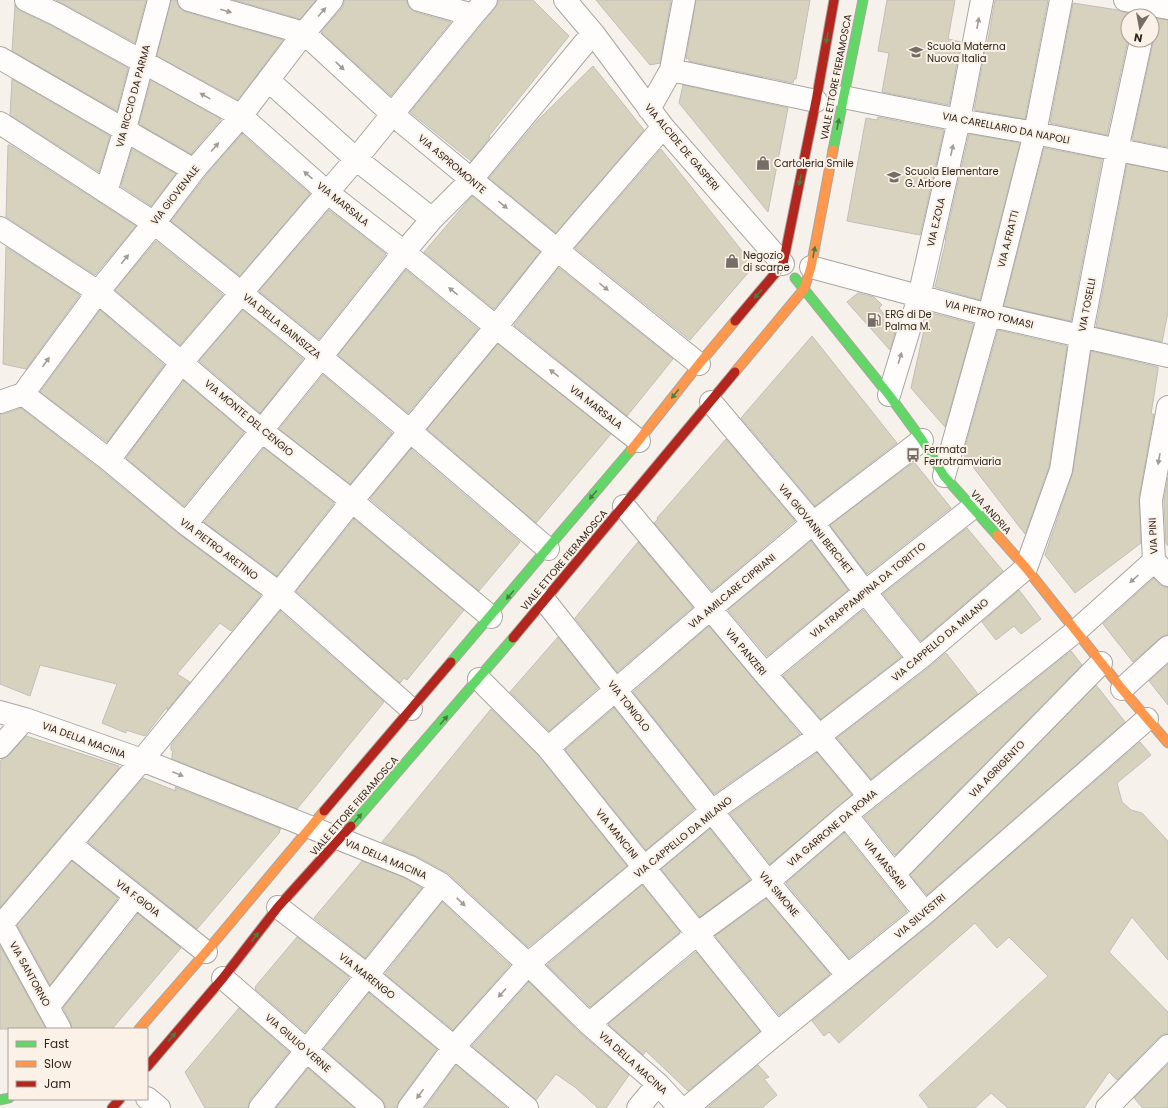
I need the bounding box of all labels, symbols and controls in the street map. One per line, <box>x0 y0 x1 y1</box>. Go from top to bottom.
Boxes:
one-way arrow <box>317 7 327 17</box>
one-way arrow <box>220 8 232 14</box>
north arrow <box>1120 8 1160 48</box>
street label: VIALE ETTORE FIERAMOSCA <box>816 12 856 141</box>
one-way arrow <box>975 17 981 29</box>
text: N <box>1133 29 1144 46</box>
one-way arrow <box>824 32 830 45</box>
place label: Scuola Materna Nuova Italia <box>927 39 1006 66</box>
street label: VIA RICCIO DA PARMA <box>112 43 154 149</box>
school or university icon: Scuola Materna Nuova Italia <box>908 44 924 60</box>
one-way arrow <box>335 61 345 71</box>
one-way arrow <box>199 93 211 100</box>
street label: VIA ALCIDE DE GASPERI <box>641 100 723 194</box>
street label: VIA CARELLARIO DA NAPOLI <box>941 108 1071 148</box>
one-way arrow <box>835 118 841 130</box>
street label: VIA ASPROMONTE <box>415 131 489 197</box>
one-way arrow <box>210 141 219 152</box>
one-way arrow <box>950 144 956 156</box>
shop icon: Cartoleria Smile <box>755 155 771 171</box>
place label: Cartoleria Smile <box>774 156 854 171</box>
street label: VIA GIOVENALE <box>147 162 203 228</box>
place label: Scuola Elementare G. Arbore <box>905 164 999 191</box>
school or university icon: Scuola Elementare G. Arbore <box>886 169 902 185</box>
one-way arrow <box>303 170 313 179</box>
one-way arrow <box>797 174 803 186</box>
street label: VIA MARSALA <box>314 178 373 230</box>
street label: VIA E.ZOLA <box>923 196 949 248</box>
one-way arrow <box>497 201 508 210</box>
street label: VIA A.FRATTI <box>994 209 1022 269</box>
one-way arrow <box>811 246 817 258</box>
place label: Negozio di scarpe <box>743 248 790 275</box>
one-way arrow <box>120 253 129 264</box>
shop icon: Negozio di scarpe <box>724 253 740 269</box>
street label: VIA TOSELLI <box>1074 277 1100 333</box>
one-way arrow <box>598 283 609 291</box>
one-way arrow <box>447 287 458 296</box>
one-way arrow <box>753 288 762 299</box>
street label: VIA DELLA BAINSIZZA <box>240 290 325 363</box>
street label: VIA PIETRO TOMASI <box>943 296 1035 332</box>
place label: ERG di De Palma M. <box>885 307 932 334</box>
fuel station icon: ERG di De Palma M. <box>866 312 882 328</box>
one-way arrow <box>897 351 903 363</box>
one-way arrow <box>42 357 50 368</box>
one-way arrow <box>548 369 559 377</box>
street label: VIA MONTE DEL CENGIO <box>201 376 297 460</box>
street label: VIA MARSALA <box>566 381 626 433</box>
one-way arrow <box>671 389 680 400</box>
place label: Fermata Ferrotramviaria <box>924 442 1001 469</box>
bus stop icon: Fermata Ferrotramviaria <box>905 447 921 463</box>
one-way arrow <box>1155 453 1161 466</box>
street label: VIA GIOVANNI BERCHET <box>775 481 857 578</box>
street label: VIA ANDRIA <box>967 487 1015 538</box>
one-way arrow <box>589 490 598 501</box>
street label: VIALE ETTORE FIERAMOSCA <box>517 506 611 614</box>
street label: VIA PIETRO ARETINO <box>177 514 261 584</box>
street label: VIA PINI <box>1145 517 1161 555</box>
street label: VIA FRAPPAMPINA DA TORITTO <box>807 538 929 641</box>
street label: VIA AMILCARE CIPRIANI <box>685 550 779 632</box>
one-way arrow <box>1128 575 1139 584</box>
one-way arrow <box>505 589 514 600</box>
street label: VIA CAPPELLO DA MILANO <box>888 595 992 685</box>
street label: VIA PANZERI <box>722 625 770 679</box>
street label: VIA TONIOLO <box>604 677 654 735</box>
one-way arrow <box>439 714 448 725</box>
street label: VIA DELLA MACINA <box>40 718 128 762</box>
street label: VIA AGRIGENTO <box>966 737 1029 801</box>
street label: VIALE ETTORE FIERAMOSCA <box>306 753 402 859</box>
one-way arrow <box>173 772 185 778</box>
street label: VIA GARRONE DA ROMA <box>784 786 881 870</box>
street label: VIA CAPPELLO DA MILANO <box>631 793 735 881</box>
street label: VIA MANCINI <box>592 806 642 862</box>
one-way arrow <box>354 812 363 823</box>
street label: VIA DELLA MACINA <box>342 835 430 883</box>
street label: VIA MASSARI <box>860 836 910 892</box>
street label: VIA SIMONE <box>755 868 803 920</box>
street label: VIA F.GIOIA <box>112 876 164 920</box>
street label: VIA SILVESTRI <box>891 890 949 942</box>
one-way arrow <box>456 897 466 907</box>
one-way arrow <box>250 931 259 942</box>
street label: VIA SANTORNO <box>6 939 54 1009</box>
street label: VIA MARENGO <box>336 949 398 1003</box>
one-way arrow <box>498 988 507 998</box>
street label: VIA GIULIO VERNE <box>262 1010 334 1076</box>
legend <box>8 1028 148 1100</box>
street label: VIA DELLA MACINA <box>595 1028 671 1098</box>
one-way arrow <box>168 1032 177 1043</box>
text: Fast <box>44 1035 69 1052</box>
text: Slow <box>44 1055 72 1072</box>
text: Jam <box>44 1075 71 1092</box>
one-way arrow <box>416 1088 424 1099</box>

